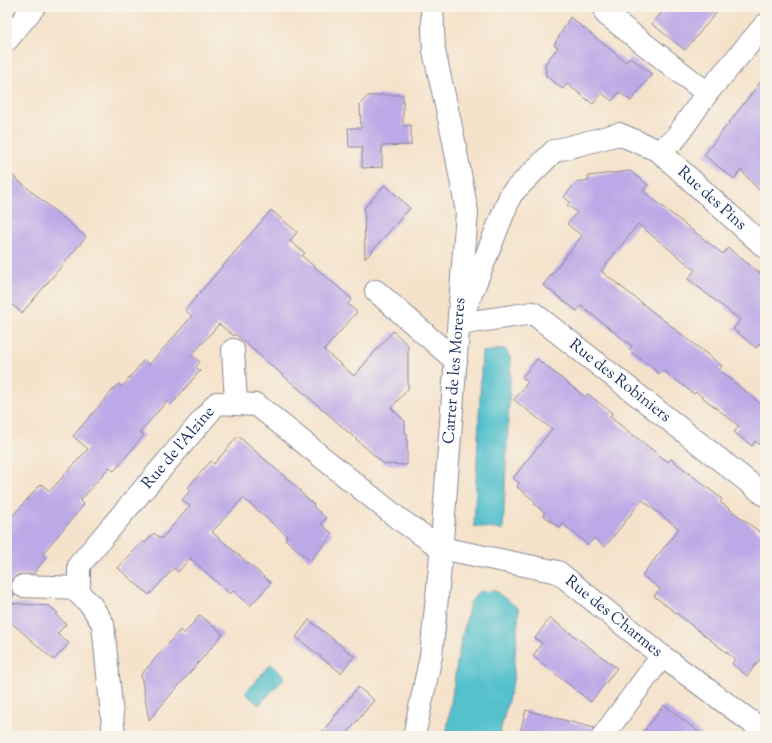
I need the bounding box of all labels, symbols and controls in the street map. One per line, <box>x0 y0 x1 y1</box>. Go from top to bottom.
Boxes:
street label: Rue des Pins <box>672 161 751 236</box>
street label: Carrer de les Moreres <box>438 297 472 445</box>
street label: Rue des Robiniers <box>564 334 676 428</box>
street label: Rue de l'Alzine <box>137 402 221 494</box>
street label: Rue des Charmes <box>560 570 667 663</box>

